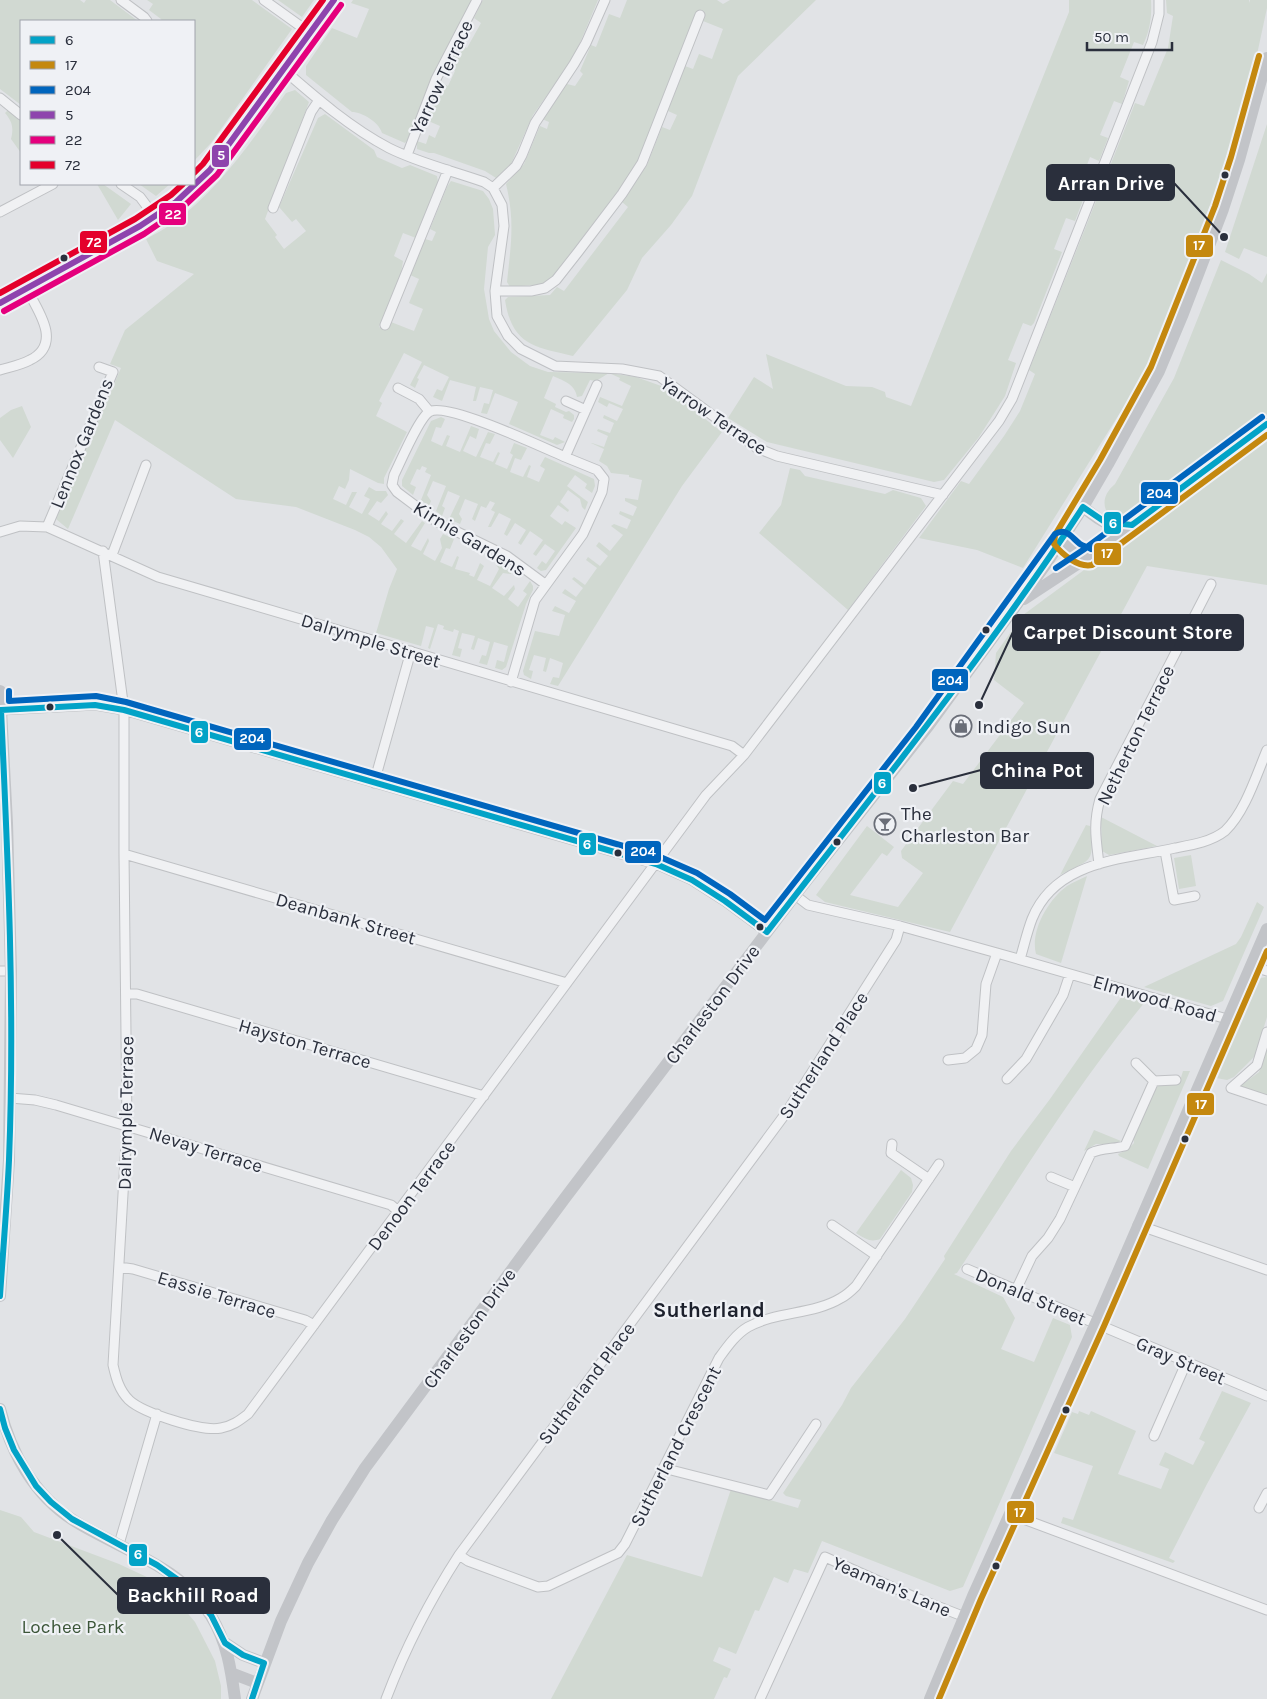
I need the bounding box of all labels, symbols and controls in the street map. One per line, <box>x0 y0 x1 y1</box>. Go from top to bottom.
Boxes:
street label: Yarrow Terrace <box>406 17 478 138</box>
legend <box>20 20 195 185</box>
scale bar <box>1087 20 1172 52</box>
text: 50 m <box>1094 28 1129 46</box>
text: 6 <box>65 31 74 49</box>
text: 17 <box>65 56 77 74</box>
text: 204 <box>65 81 92 99</box>
text: 5 <box>65 106 73 124</box>
text: 22 <box>65 131 82 149</box>
line badge: 5 <box>211 144 230 168</box>
text: 5 <box>217 147 225 164</box>
text: 72 <box>65 156 81 174</box>
callout: Arran Drive <box>1047 165 1174 200</box>
unlabelled marker <box>1220 170 1230 180</box>
text: Arran Drive <box>1058 172 1164 195</box>
line badge: 22 <box>158 202 187 226</box>
text: 22 <box>165 206 181 223</box>
line badge: 72 <box>79 230 108 254</box>
text: 72 <box>86 234 102 251</box>
line badge: 17 <box>1185 234 1214 258</box>
text: 17 <box>1193 237 1205 254</box>
unlabelled marker <box>59 253 69 263</box>
street label: Yarrow Terrace <box>656 372 771 460</box>
street label: Lennox Gardens <box>46 375 118 512</box>
line badge: 204 <box>1140 481 1179 505</box>
text: 204 <box>1146 485 1172 502</box>
street label: Kirnie Gardens <box>409 497 530 581</box>
line badge: 6 <box>1103 511 1122 535</box>
text: 6 <box>1109 515 1117 532</box>
line badge: 17 <box>1093 542 1122 566</box>
text: 17 <box>1101 545 1113 562</box>
street label: Dalrymple Street <box>298 609 443 673</box>
callout: Carpet Discount Store <box>1013 615 1243 650</box>
text: Carpet Discount Store <box>1023 621 1233 644</box>
unlabelled marker <box>981 625 991 635</box>
street label: Netherton Terrace <box>1092 662 1179 809</box>
line badge: 204 <box>931 668 969 692</box>
text: 204 <box>937 672 963 689</box>
unlabelled marker <box>45 702 55 712</box>
shop icon: Indigo Sun <box>949 714 973 738</box>
place label: Indigo Sun <box>977 716 1071 738</box>
line badge: 6 <box>190 720 209 744</box>
text: 6 <box>195 724 203 741</box>
line badge: 204 <box>233 727 272 751</box>
text: 204 <box>239 730 265 747</box>
callout: China Pot <box>981 753 1093 788</box>
text: China Pot <box>991 759 1083 782</box>
line badge: 6 <box>873 771 892 795</box>
text: 6 <box>878 775 886 792</box>
place label: The Charleston Bar <box>901 803 1029 847</box>
bar icon: The Charleston Bar <box>873 812 897 836</box>
line badge: 6 <box>578 832 597 856</box>
text: 6 <box>583 836 591 853</box>
unlabelled marker <box>832 837 842 847</box>
line badge: 204 <box>624 840 662 864</box>
text: 204 <box>630 843 656 860</box>
unlabelled marker <box>613 848 623 858</box>
street label: Deanbank Street <box>273 888 418 949</box>
unlabelled marker <box>755 922 765 932</box>
street label: Charleston Drive <box>661 941 765 1068</box>
street label: Elmwood Road <box>1090 971 1219 1027</box>
street label: Sutherland Place <box>775 988 873 1123</box>
street label: Hayston Terrace <box>236 1014 374 1073</box>
street label: Dalrymple Terrace <box>114 1036 138 1190</box>
line badge: 17 <box>1186 1092 1215 1116</box>
text: 17 <box>1195 1096 1207 1113</box>
street label: Nevay Terrace <box>146 1122 265 1178</box>
unlabelled marker <box>1180 1134 1190 1144</box>
street label: Denoon Terrace <box>363 1136 460 1255</box>
street label: Charleston Drive <box>419 1264 521 1393</box>
street label: Donald Street <box>972 1264 1089 1330</box>
street label: Eassie Terrace <box>155 1267 279 1323</box>
district label: Sutherland <box>653 1298 765 1322</box>
street label: Sutherland Place <box>534 1318 640 1449</box>
street label: Gray Street <box>1133 1332 1229 1390</box>
street label: Sutherland Crescent <box>626 1362 726 1531</box>
unlabelled marker <box>1061 1405 1071 1415</box>
line badge: 17 <box>1006 1500 1035 1524</box>
text: 17 <box>1014 1504 1026 1521</box>
line badge: 6 <box>128 1543 148 1567</box>
text: 6 <box>134 1546 142 1563</box>
street label: Yeaman's Lane <box>829 1552 954 1622</box>
unlabelled marker <box>991 1561 1001 1571</box>
callout: Backhill Road <box>118 1578 269 1613</box>
text: Backhill Road <box>127 1584 259 1607</box>
park label: Lochee Park <box>21 1616 125 1638</box>

